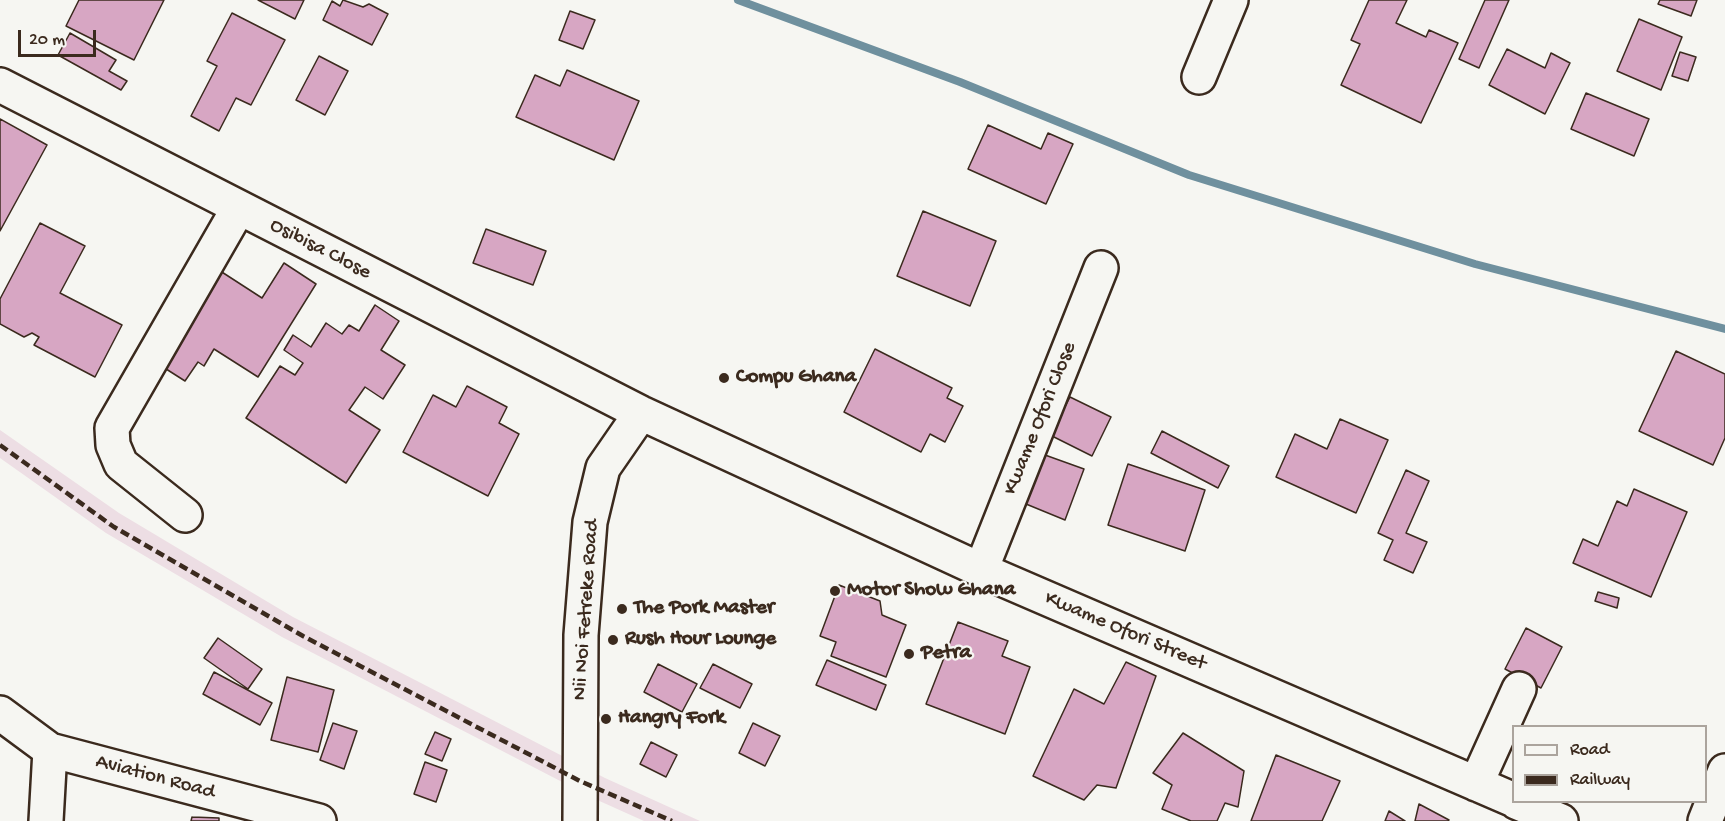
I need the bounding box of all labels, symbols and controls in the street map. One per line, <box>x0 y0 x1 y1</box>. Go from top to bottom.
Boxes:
scale bar <box>21 18 99 56</box>
text: 20 m <box>29 30 65 51</box>
street label: Osibisa Close <box>265 214 375 286</box>
street label: Kwame Ofori Close <box>999 339 1083 499</box>
place label: Compu Ghana <box>736 365 856 391</box>
marker: Compu Ghana <box>717 371 731 385</box>
street label: Nii Noi Fetreke Road <box>568 519 606 701</box>
place label: Motor Show Ghana <box>847 578 1015 604</box>
marker: Motor Show Ghana <box>828 584 842 598</box>
street label: Kwame Ofori Street <box>1040 587 1210 677</box>
place label: The Pork Master <box>634 596 774 622</box>
marker: The Pork Master <box>615 602 629 616</box>
place label: Rush Hour Lounge <box>625 627 776 653</box>
marker: Rush Hour Lounge <box>606 633 620 647</box>
place label: Petra <box>921 641 971 667</box>
marker: Petra <box>902 647 916 661</box>
place label: Hangry Fork <box>618 706 725 732</box>
marker: Hangry Fork <box>599 712 613 726</box>
legend <box>1512 725 1707 803</box>
text: Road <box>1570 740 1609 761</box>
street label: Aviation Road <box>92 750 218 806</box>
text: Railway <box>1570 770 1630 791</box>

